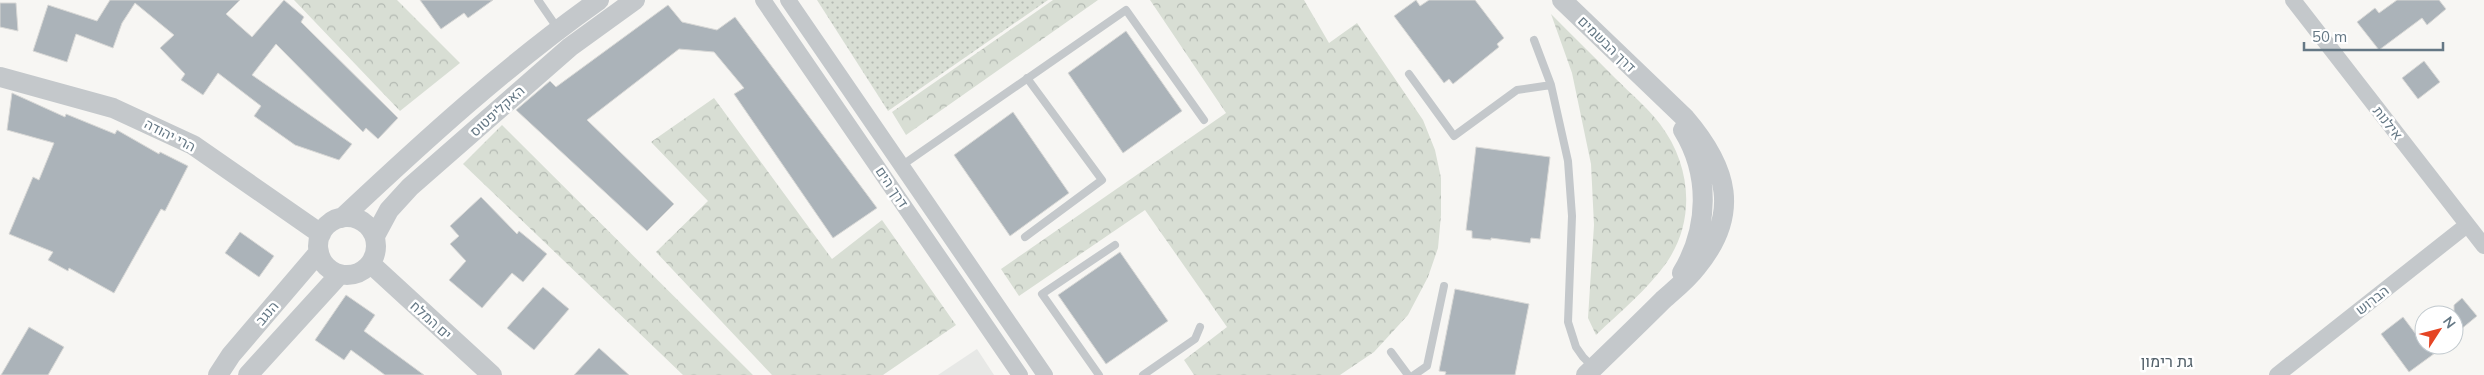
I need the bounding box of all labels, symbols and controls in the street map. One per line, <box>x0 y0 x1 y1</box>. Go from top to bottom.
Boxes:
street label: דרך הבשמים <box>1574 12 1640 76</box>
scale bar <box>2304 20 2443 52</box>
text: 50 m <box>2312 27 2347 46</box>
street label: האקליפטוס <box>466 82 528 140</box>
street label: אילנות <box>2369 102 2407 144</box>
street label: הרי יהודה <box>141 114 199 156</box>
street label: דרך הים <box>872 163 912 211</box>
street label: הברוש <box>2352 281 2392 319</box>
street label: הנגב <box>252 297 282 329</box>
street label: ים המלח <box>407 297 455 343</box>
north arrow <box>2414 305 2464 355</box>
text: N <box>2439 313 2460 332</box>
district label: גת רימון <box>2141 351 2193 371</box>

